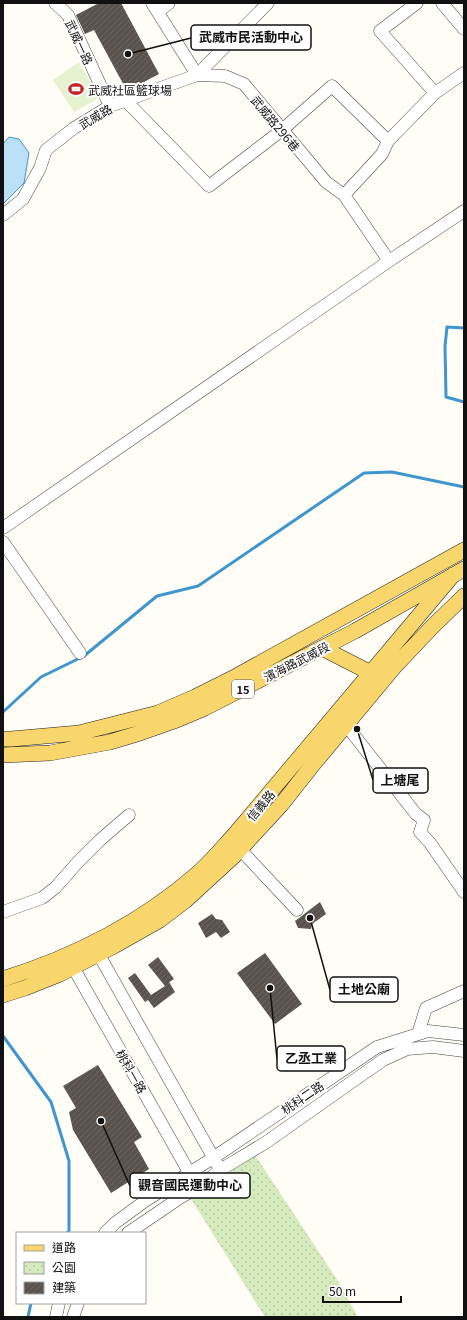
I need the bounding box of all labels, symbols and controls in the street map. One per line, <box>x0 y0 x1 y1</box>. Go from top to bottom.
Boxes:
street label: 武威一路 <box>62 17 98 67</box>
callout: 武威市民活動中心 <box>191 25 311 50</box>
text: 武威市民活動中心 <box>199 27 303 46</box>
sports icon: 武威社區籃球場 <box>67 80 85 98</box>
place label: 武威社區籃球場 <box>88 81 172 98</box>
street label: 武威路296巷 <box>248 91 304 155</box>
street label: 武威路 <box>75 100 115 132</box>
street label: 濱海路武威段 <box>260 637 332 685</box>
road number: 15 <box>232 680 254 698</box>
callout: 上塘尾 <box>373 768 428 793</box>
text: 上塘尾 <box>380 770 420 789</box>
street label: 信義路 <box>242 786 278 824</box>
callout: 土地公廟 <box>330 977 398 1002</box>
text: 土地公廟 <box>338 979 390 998</box>
street label: 桃科一路 <box>113 1046 151 1096</box>
callout: 乙丞工業 <box>277 1046 345 1071</box>
text: 乙丞工業 <box>285 1048 337 1067</box>
street label: 桃科二路 <box>277 1077 327 1117</box>
callout: 觀音國民運動中心 <box>130 1173 250 1198</box>
text: 觀音國民運動中心 <box>138 1175 242 1194</box>
legend <box>16 1232 146 1304</box>
text: 道路 <box>52 1238 76 1255</box>
text: 公園 <box>52 1258 76 1275</box>
text: 建築 <box>52 1278 76 1295</box>
scale bar <box>323 1278 401 1304</box>
text: 50 m <box>329 1282 356 1299</box>

